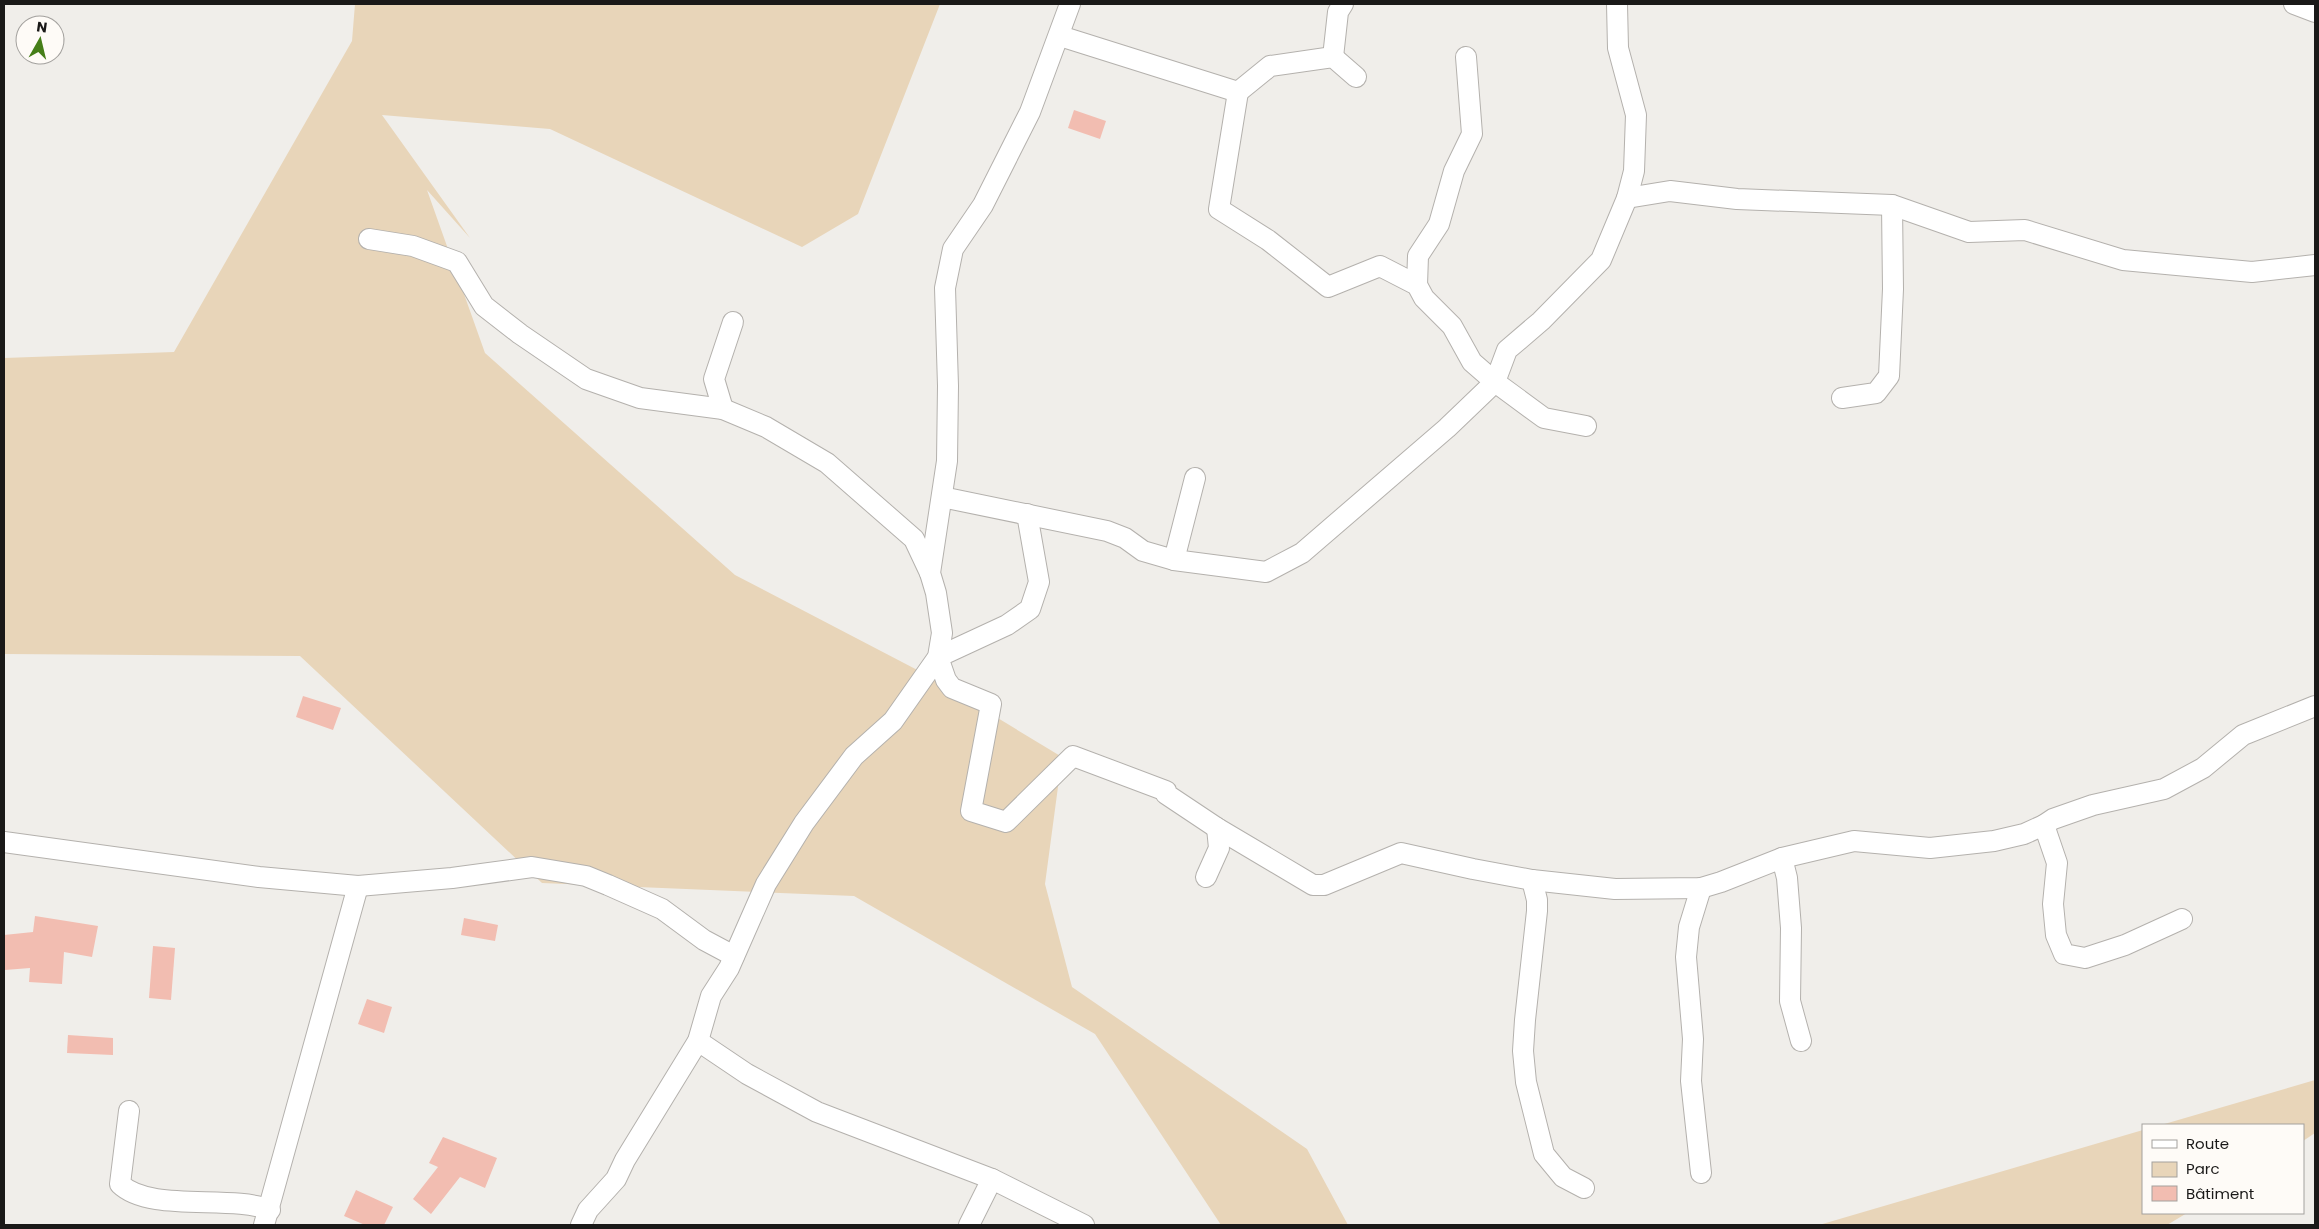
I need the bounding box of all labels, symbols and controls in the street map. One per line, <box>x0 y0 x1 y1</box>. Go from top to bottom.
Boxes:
north arrow <box>15 15 65 65</box>
text: N <box>35 16 48 38</box>
legend <box>2142 1124 2304 1214</box>
text: Route <box>2186 1133 2229 1154</box>
text: Parc <box>2186 1158 2220 1179</box>
text: Bâtiment <box>2186 1183 2254 1204</box>

